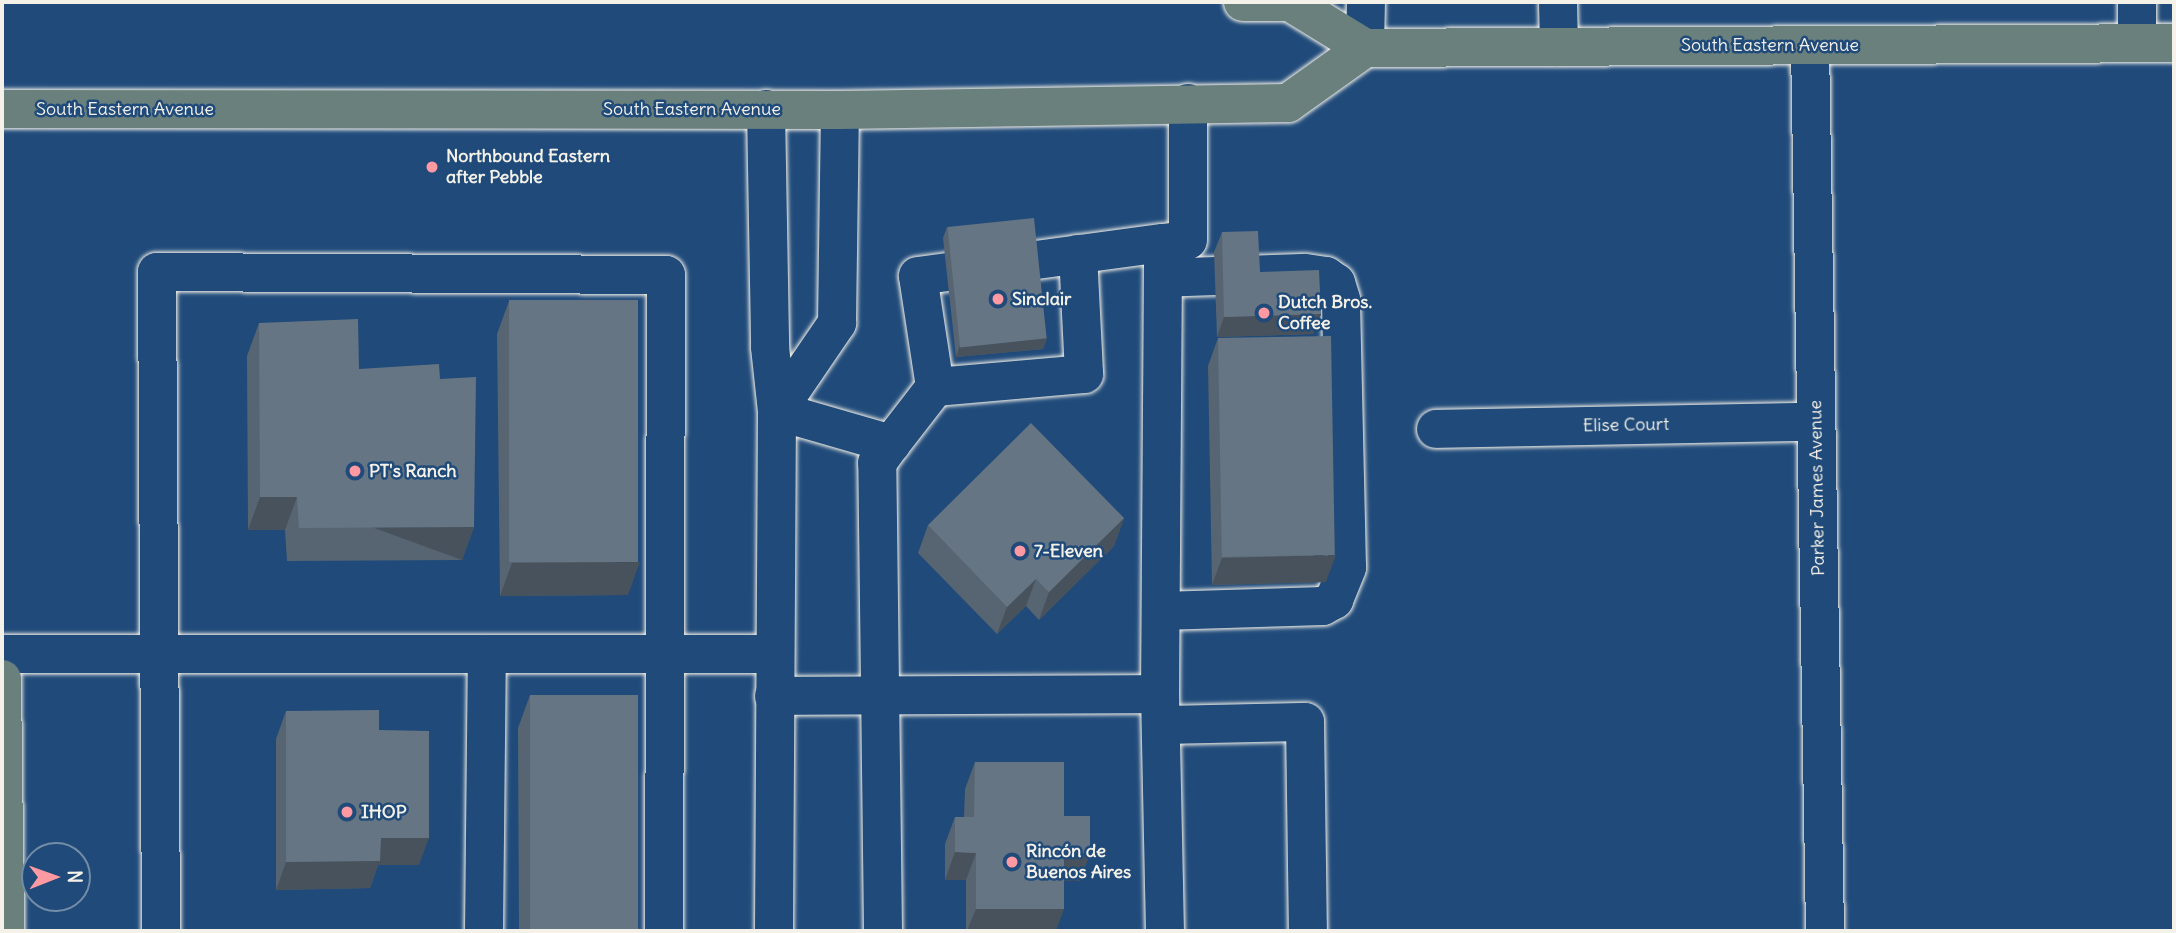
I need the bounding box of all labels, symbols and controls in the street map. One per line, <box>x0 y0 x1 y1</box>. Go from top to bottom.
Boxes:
street label: South Eastern Avenue <box>1681 34 1859 56</box>
street label: South Eastern Avenue <box>36 98 214 120</box>
street label: South Eastern Avenue <box>603 98 781 120</box>
place label: Northbound Eastern after Pebble <box>446 146 610 188</box>
marker: Northbound Eastern after Pebble <box>424 159 440 175</box>
place label: Sinclair <box>1012 288 1071 310</box>
marker: Sinclair <box>990 291 1006 307</box>
place label: Dutch Bros. Coffee <box>1278 292 1372 334</box>
marker: Dutch Bros. Coffee <box>1256 305 1272 321</box>
street label: Parker James Avenue <box>1805 400 1829 576</box>
street label: Elise Court <box>1583 413 1669 437</box>
place label: PT's Ranch <box>369 460 457 482</box>
marker: PT's Ranch <box>347 463 363 479</box>
place label: 7-Eleven <box>1034 540 1103 562</box>
marker: 7-Eleven <box>1012 543 1028 559</box>
place label: IHOP <box>361 801 407 823</box>
marker: IHOP <box>339 804 355 820</box>
place label: Rincón de Buenos Aires <box>1026 841 1131 884</box>
north arrow <box>21 842 91 912</box>
marker: Rincón de Buenos Aires <box>1004 854 1020 870</box>
text: N <box>63 870 87 883</box>

